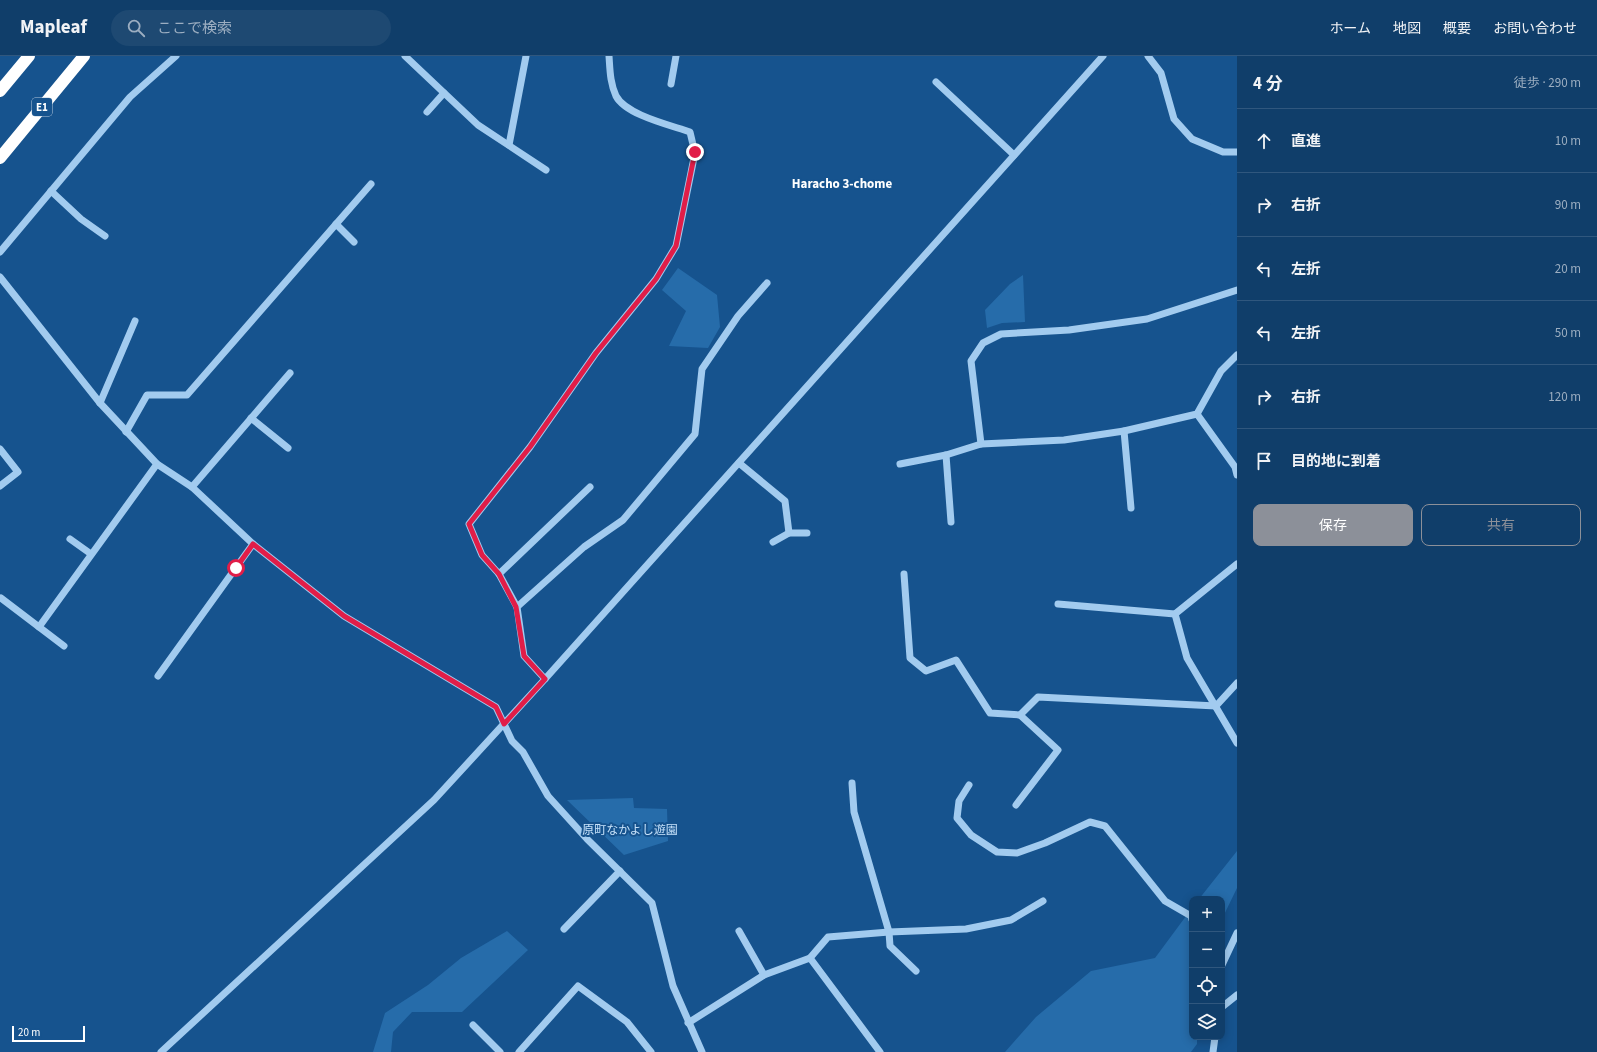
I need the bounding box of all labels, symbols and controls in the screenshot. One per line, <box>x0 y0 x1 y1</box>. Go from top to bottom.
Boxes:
search box <box>111 10 391 46</box>
text: Mapleaf <box>20 14 87 41</box>
icon: search <box>125 17 147 39</box>
text: ここで検索 <box>157 18 232 39</box>
text: ホーム <box>1329 19 1371 39</box>
text: 地図 <box>1393 19 1421 39</box>
text: 概要 <box>1443 19 1471 39</box>
text: お問い合わせ <box>1493 19 1577 39</box>
text: 4 分 <box>1253 72 1282 96</box>
text: 徒歩 · 290 m <box>1514 74 1581 92</box>
road number: E1 <box>32 98 52 116</box>
icon: ahead <box>1253 130 1275 152</box>
text: 直進 <box>1291 131 1321 152</box>
text: 10 m <box>1555 132 1581 150</box>
route end <box>686 143 704 161</box>
district label: Haracho 3-chome <box>792 175 892 193</box>
icon: right <box>1253 194 1275 216</box>
text: 右折 <box>1291 195 1321 216</box>
text: 90 m <box>1555 196 1581 214</box>
icon: left <box>1253 258 1275 280</box>
text: 左折 <box>1291 259 1321 280</box>
text: 20 m <box>1555 260 1581 278</box>
icon: left <box>1253 322 1275 344</box>
text: 左折 <box>1291 323 1321 344</box>
text: 50 m <box>1555 324 1581 342</box>
icon: right <box>1253 386 1275 408</box>
text: 右折 <box>1291 387 1321 408</box>
text: 120 m <box>1548 388 1581 406</box>
icon: arrive <box>1253 450 1275 472</box>
text: 目的地に到着 <box>1291 451 1381 472</box>
button: 保存 <box>1253 504 1413 546</box>
button: 共有 <box>1421 504 1581 546</box>
route start <box>227 559 245 577</box>
park label: 原町なかよし遊園 <box>582 822 678 839</box>
map controls <box>1189 896 1225 1040</box>
button: + <box>1189 896 1225 932</box>
button: − <box>1189 932 1225 968</box>
button: locate <box>1189 968 1225 1004</box>
button: layers <box>1189 1004 1225 1040</box>
scale bar <box>12 1024 85 1043</box>
text: 20 m <box>18 1025 40 1040</box>

